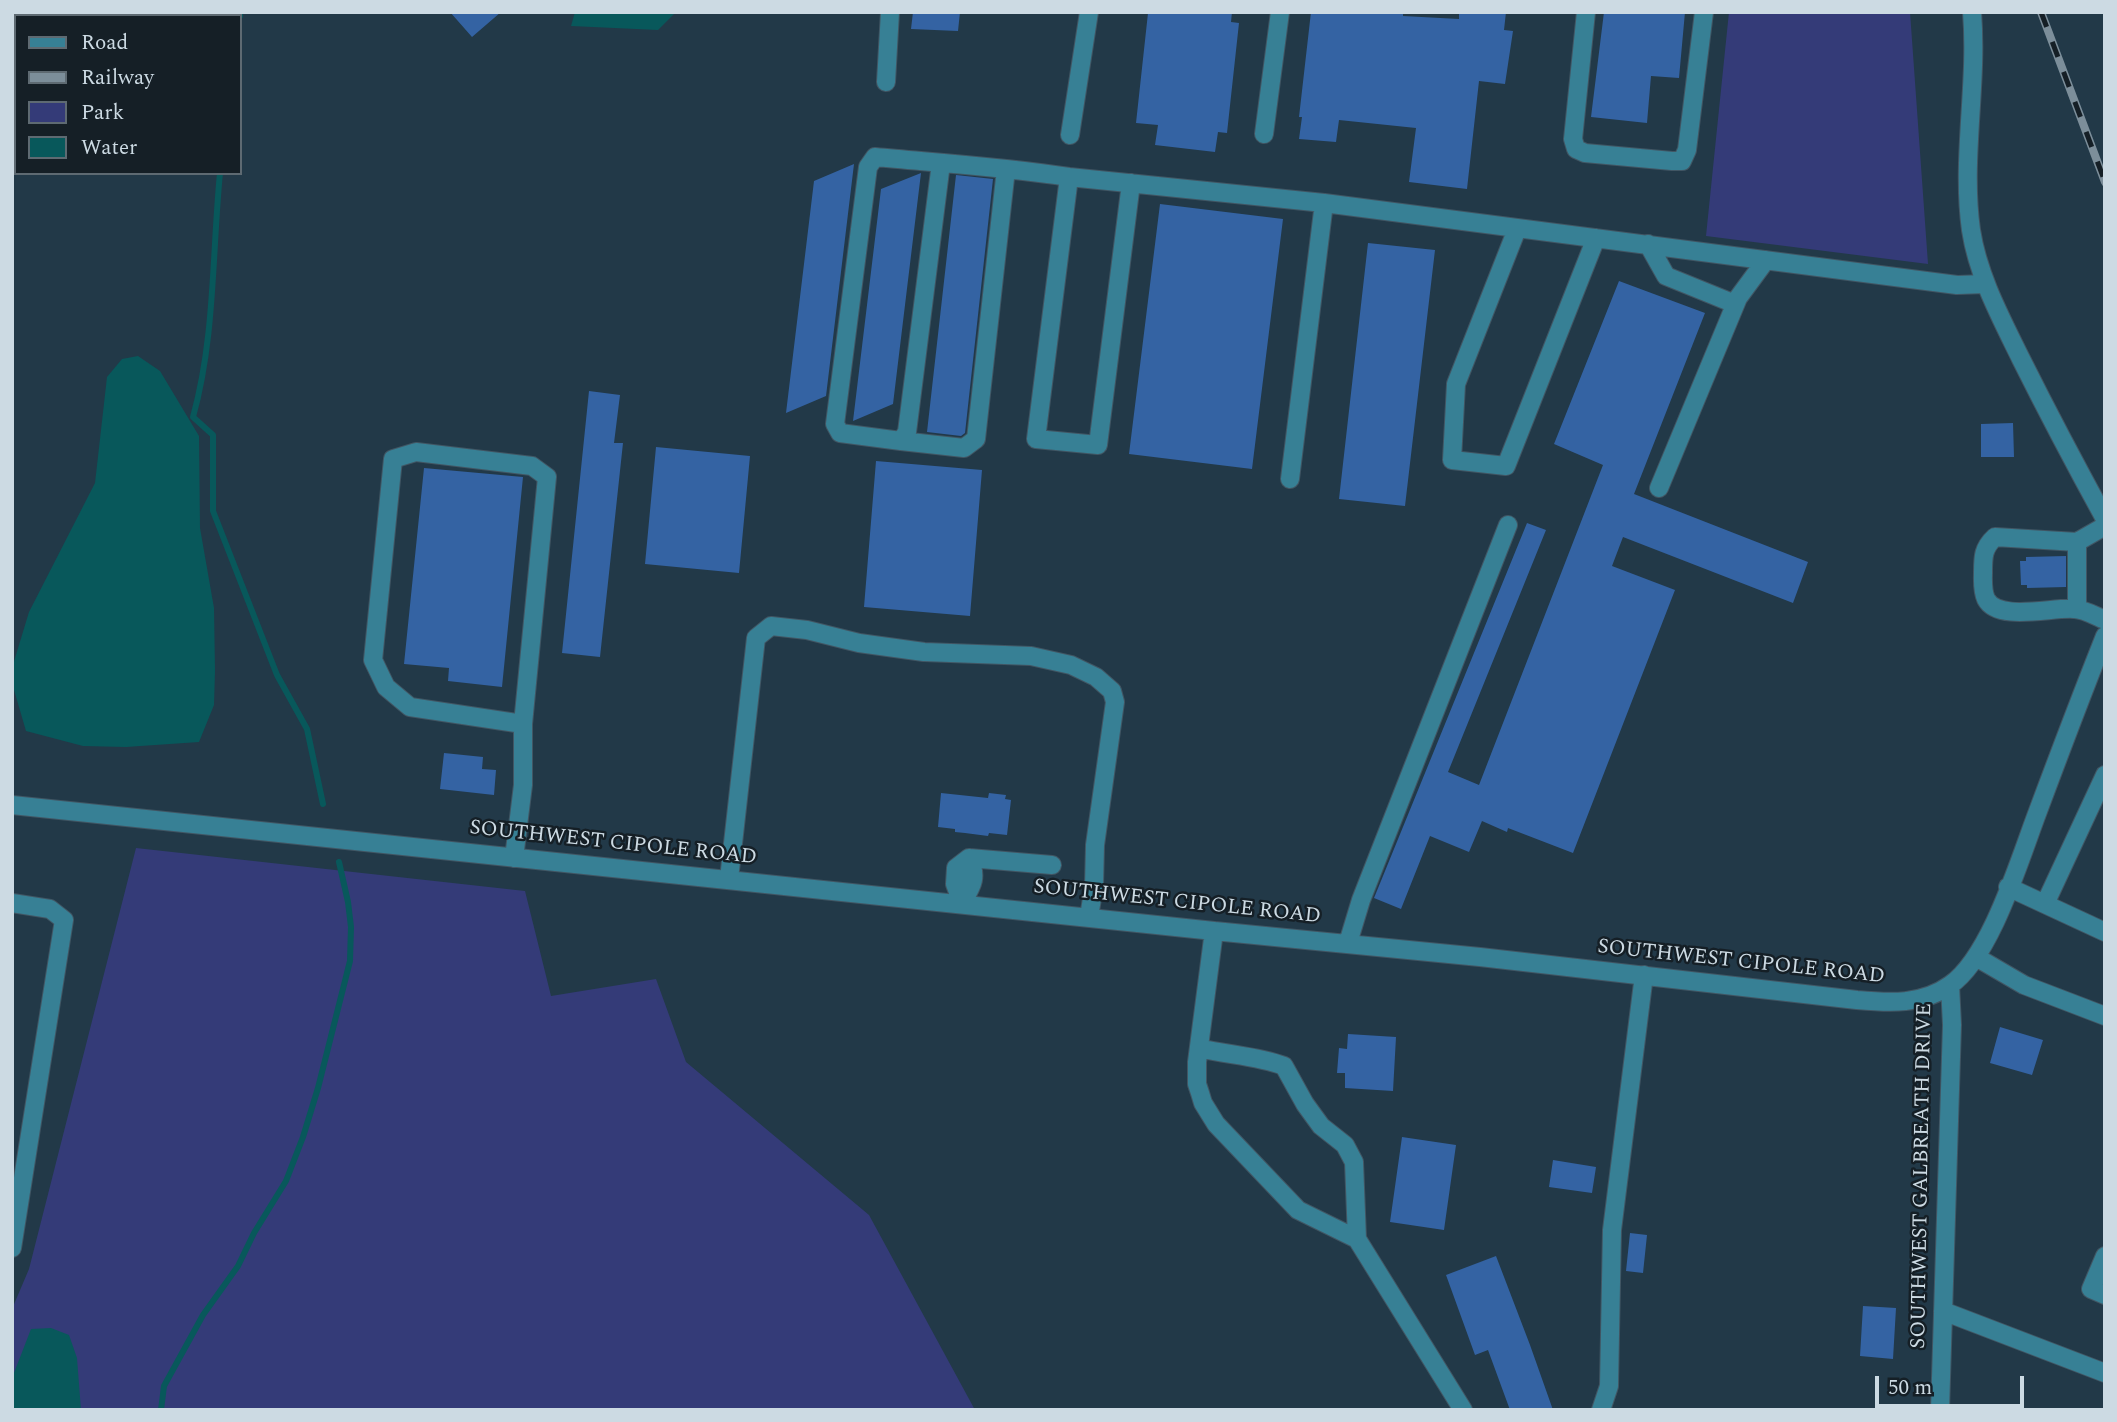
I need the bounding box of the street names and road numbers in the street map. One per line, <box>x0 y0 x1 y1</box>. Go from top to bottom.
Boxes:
street label: SOUTHWEST CIPOLE ROAD <box>468 816 758 872</box>
street label: SOUTHWEST CIPOLE ROAD <box>1032 875 1322 931</box>
street label: SOUTHWEST CIPOLE ROAD <box>1596 935 1886 991</box>
street label: SOUTHWEST GALBREATH DRIVE <box>1907 1003 1939 1349</box>

